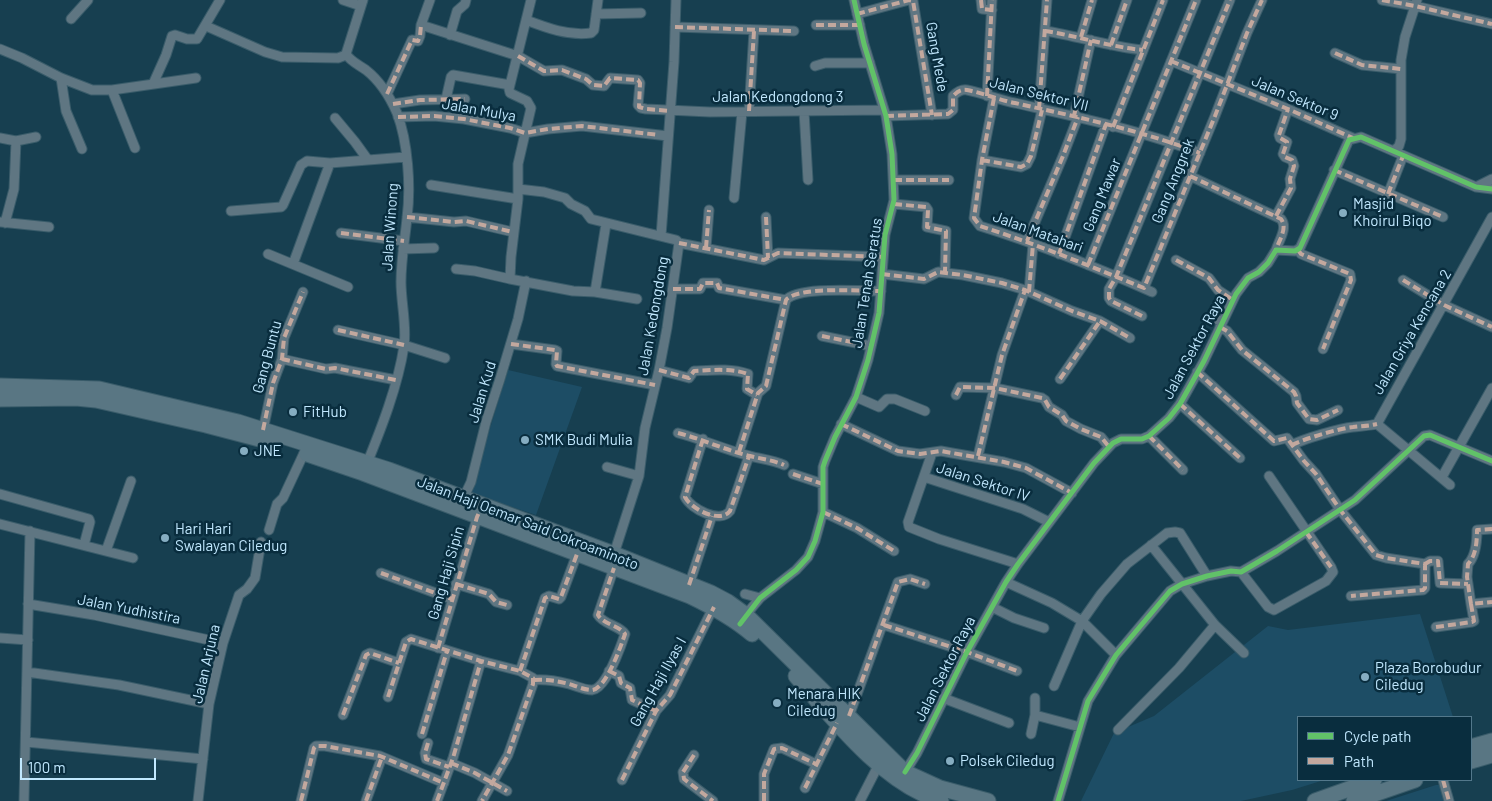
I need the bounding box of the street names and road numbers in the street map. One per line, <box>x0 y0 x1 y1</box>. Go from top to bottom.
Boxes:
street label: Gang Mede <box>922 21 952 93</box>
street label: Jalan Sektor 9 <box>1249 72 1341 124</box>
street label: Jalan Sektor VII <box>988 73 1090 115</box>
street label: Jalan Kedongdong 3 <box>712 88 844 106</box>
street label: Jalan Mulya <box>440 95 518 125</box>
street label: Gang Anggrek <box>1148 136 1198 226</box>
street label: Gang Mawar <box>1079 155 1125 235</box>
street label: Jalan Winong <box>378 183 402 271</box>
street label: Jalan Matahari <box>990 207 1086 257</box>
street label: Jalan Tenah Seratus <box>848 217 886 349</box>
street label: Jalan Kedongdong <box>634 255 672 377</box>
street label: Jalan Griya Kencana 2 <box>1369 266 1455 398</box>
street label: Jalan Sektor Raya <box>1159 292 1229 402</box>
street label: Gang Buntu <box>249 319 285 395</box>
street label: Jalan Kud <box>464 359 500 425</box>
street label: Jalan Sektor IV <box>934 458 1032 506</box>
street label: Jalan Haji Oemar Said Cokroaminoto <box>415 472 641 574</box>
street label: Gang Haji Sipin <box>424 524 468 622</box>
street label: Jalan Yudhistira <box>76 590 182 628</box>
street label: Jalan Sektor Raya <box>911 613 979 725</box>
street label: Jalan Arjuna <box>188 623 224 705</box>
street label: Gang Haji Ilyas I <box>626 634 690 730</box>

